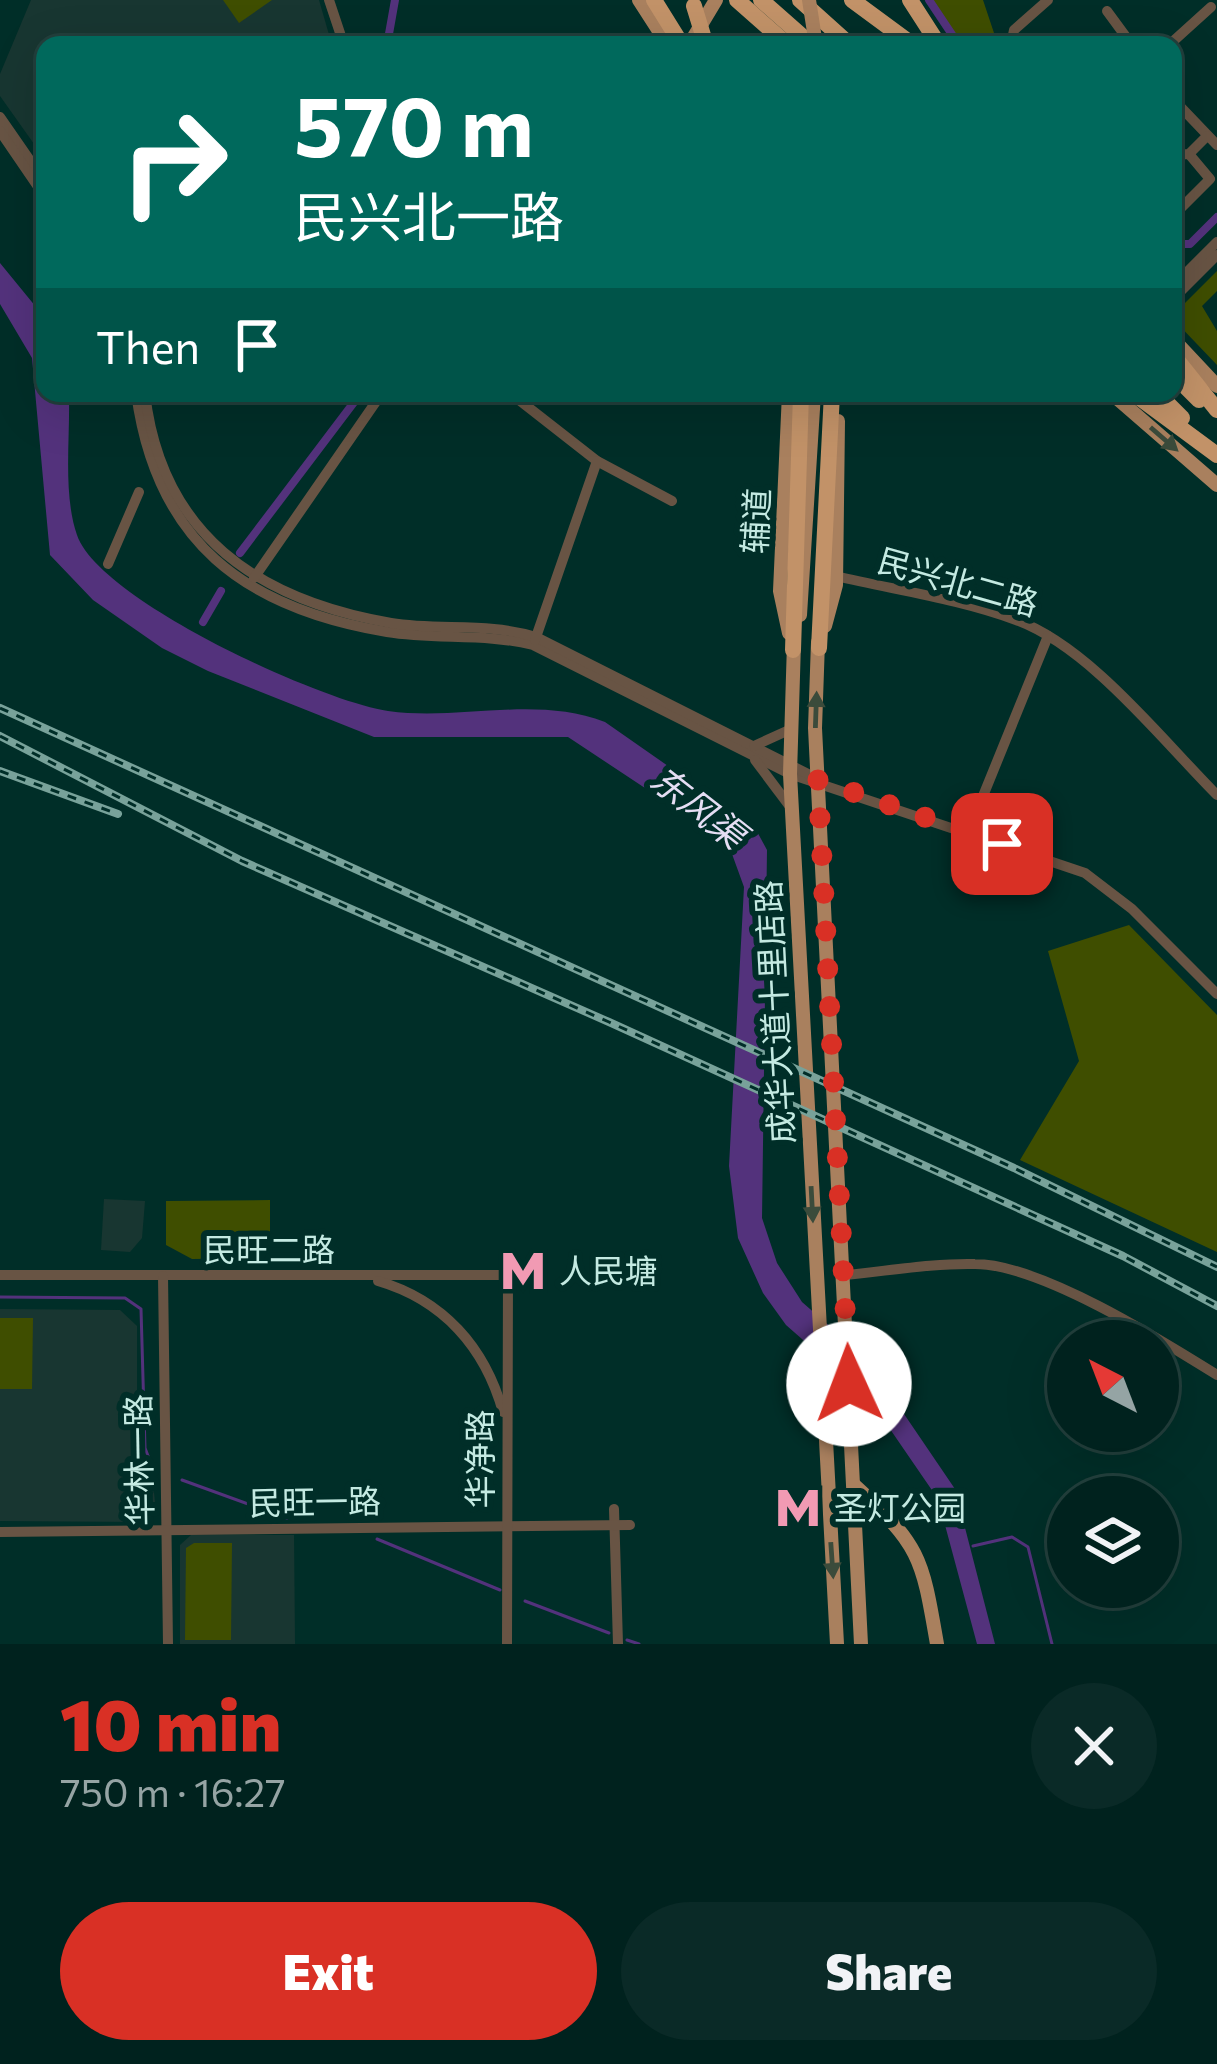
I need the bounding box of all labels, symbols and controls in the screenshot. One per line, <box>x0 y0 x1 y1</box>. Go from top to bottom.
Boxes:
text: 570 m <box>294 72 534 174</box>
icon: right <box>96 84 252 240</box>
text: 民兴北一路 <box>294 182 564 248</box>
icon: arrive <box>224 312 290 378</box>
text: Then <box>96 318 200 373</box>
one-way arrow <box>1149 426 1179 452</box>
street label: 辅道 <box>732 487 777 555</box>
street label: 民兴北二路 <box>873 538 1043 623</box>
one-way arrow <box>807 690 826 728</box>
water label: 东风渠 <box>643 755 759 859</box>
pin <box>951 793 1053 895</box>
icon: arrive <box>969 811 1035 877</box>
street label: 成华大道十里店路 <box>746 879 801 1145</box>
one-way arrow <box>803 1186 822 1224</box>
street label: 民旺二路 <box>203 1228 335 1269</box>
metro station icon: 人民塘 <box>498 1246 548 1296</box>
place label: 人民塘 <box>559 1249 658 1290</box>
north arrow <box>1047 1320 1179 1452</box>
map controls <box>1047 1320 1179 1608</box>
position arrow <box>786 1321 912 1447</box>
street label: 华林一路 <box>116 1394 159 1526</box>
street label: 华净路 <box>458 1410 499 1509</box>
button: layers <box>1047 1476 1179 1608</box>
street label: 民旺一路 <box>249 1479 381 1522</box>
metro station icon: 圣灯公园 <box>773 1483 823 1533</box>
place label: 圣灯公园 <box>834 1486 966 1527</box>
one-way arrow <box>823 1542 842 1580</box>
text: 10 min <box>60 1678 281 1766</box>
button: close <box>1031 1683 1157 1809</box>
text: 750 m · 16:27 <box>60 1767 286 1815</box>
button: Exit <box>60 1902 597 2040</box>
button: Share <box>621 1902 1157 2040</box>

